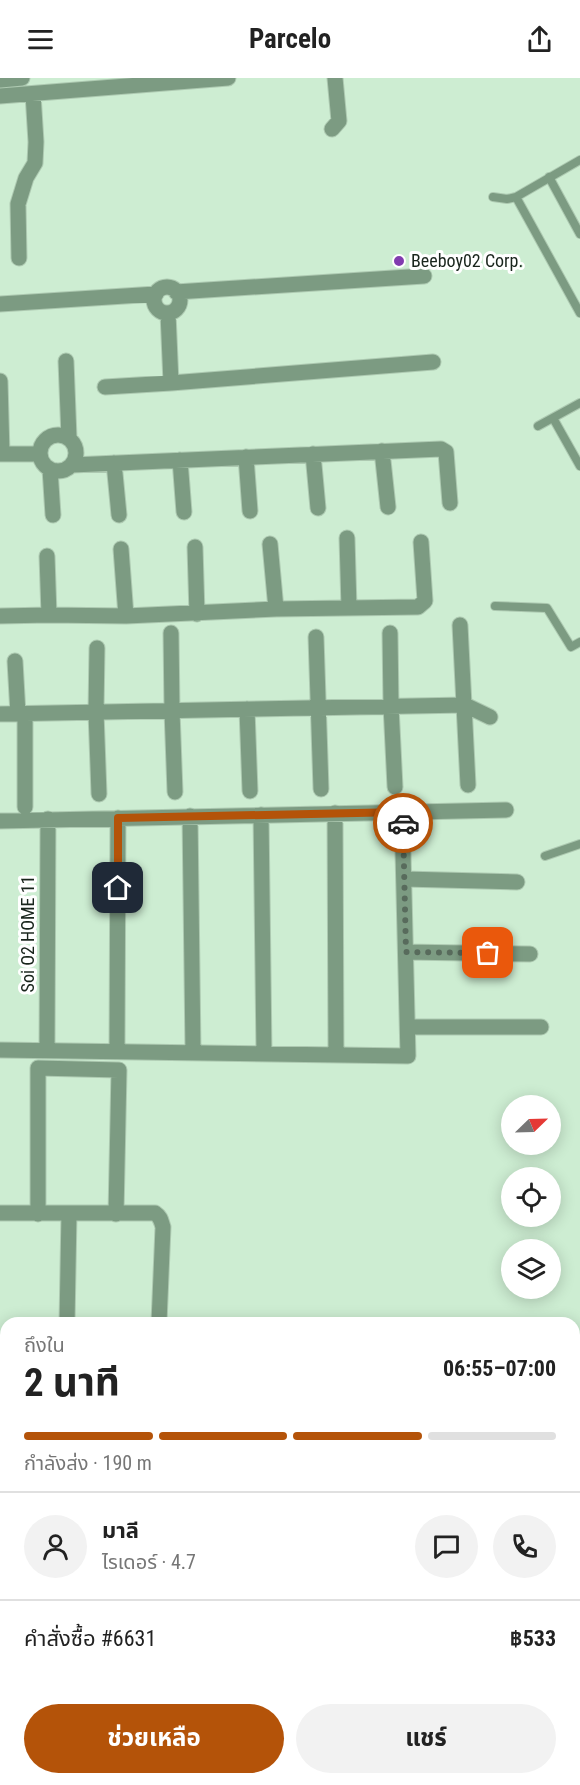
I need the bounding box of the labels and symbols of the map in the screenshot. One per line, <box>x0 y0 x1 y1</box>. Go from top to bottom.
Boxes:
place label: Beeboy02 Corp. <box>411 250 523 271</box>
marker: Beeboy02 Corp. <box>392 254 406 268</box>
courier <box>373 793 433 853</box>
pin <box>92 862 143 913</box>
street label: Soi O2 HOME 11 <box>17 876 38 992</box>
pin <box>462 927 513 978</box>
north arrow <box>501 1095 561 1155</box>

